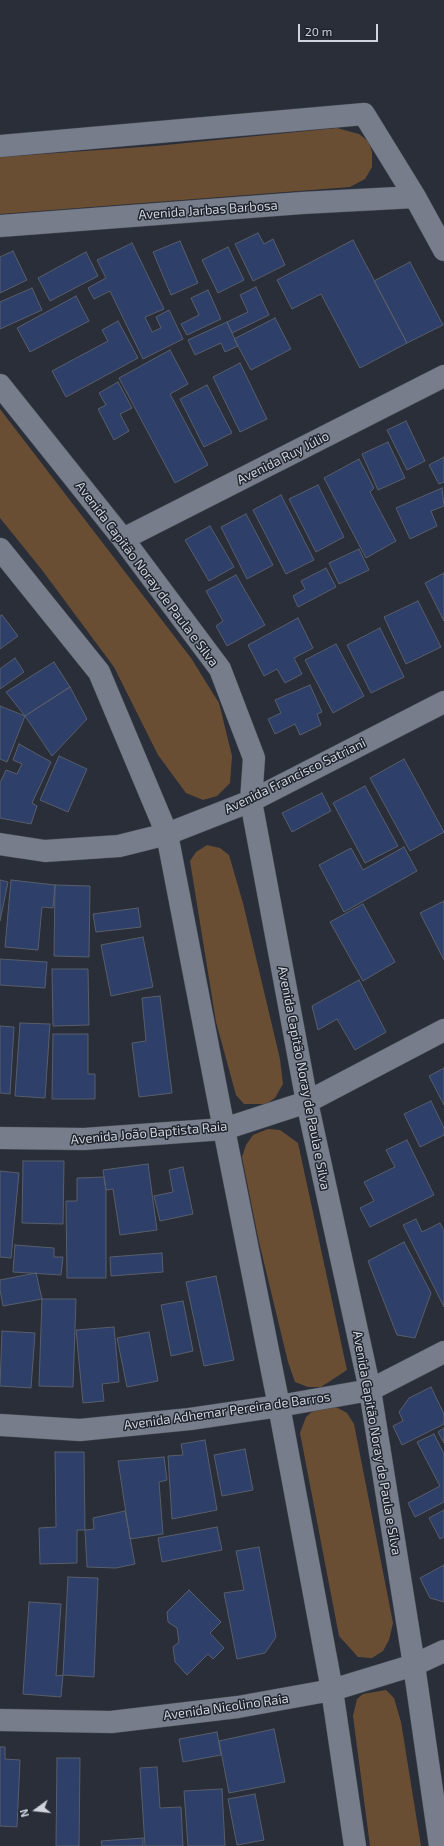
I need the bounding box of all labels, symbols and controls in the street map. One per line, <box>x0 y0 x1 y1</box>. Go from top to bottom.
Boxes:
scale bar <box>300 16 380 42</box>
text: 20 m <box>305 24 332 38</box>
street label: Avenida Jarbas Barbosa <box>138 197 278 223</box>
street label: Avenida Ruy Júlio <box>234 428 332 488</box>
street label: Avenida Capitão Noray de Paula e Silva <box>72 478 222 670</box>
street label: Avenida Francisco Satriani <box>222 735 368 817</box>
street label: Avenida Capitão Noray de Paula e Silva <box>275 965 333 1191</box>
street label: Avenida João Baptista Raia <box>70 1118 228 1148</box>
street label: Avenida Capitão Noray de Paula e Silva <box>350 1330 404 1556</box>
street label: Avenida Adhemar Pereira de Barros <box>123 1389 331 1433</box>
street label: Avenida Nicolino Raia <box>162 1690 290 1724</box>
north arrow <box>16 1790 56 1830</box>
text: N <box>17 1808 31 1819</box>

